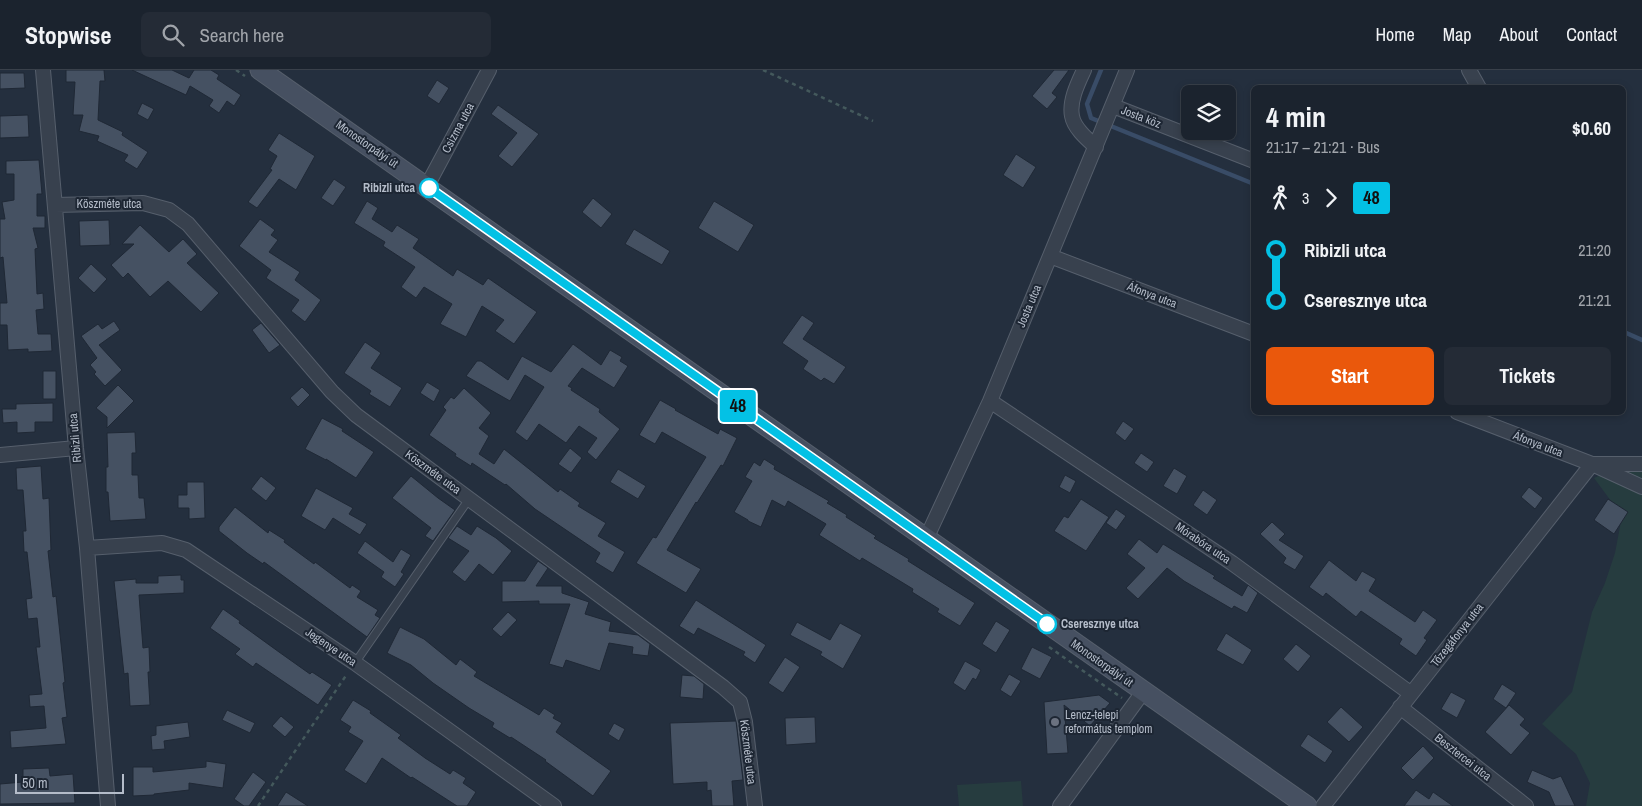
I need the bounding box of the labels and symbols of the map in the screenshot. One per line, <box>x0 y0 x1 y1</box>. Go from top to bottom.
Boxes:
street label: Csizma utca <box>438 100 478 156</box>
street label: Josta köz <box>1119 102 1163 132</box>
street label: Monostorpályi út <box>333 117 402 172</box>
marker: Ribizli utca <box>419 178 439 198</box>
place label: Ribizli utca <box>363 180 416 196</box>
street label: Köszméte utca <box>76 196 142 212</box>
street label: Áfonya utca <box>1124 278 1180 312</box>
street label: Josta utca <box>1013 282 1045 330</box>
line badge: 48 <box>716 390 760 422</box>
street label: Ribizli utca <box>65 412 85 463</box>
street label: Áfonya utca <box>1510 427 1566 461</box>
street label: Köszméte utca <box>402 446 464 498</box>
street label: Mórabóra utca <box>1172 519 1234 568</box>
street label: Tőzegáfonya utca <box>1427 599 1487 670</box>
marker: Cseresznye utca <box>1037 614 1057 634</box>
place label: Cseresznye utca <box>1061 616 1139 632</box>
street label: Jegenye utca <box>302 624 360 670</box>
street label: Monostorpályi út <box>1068 636 1137 691</box>
place label: Lencz-telepi református templom <box>1065 707 1153 737</box>
marker: Lencz-telepi református templom <box>1049 716 1061 728</box>
street label: Köszméte utca <box>736 719 760 786</box>
street label: Besztercei utca <box>1431 730 1495 785</box>
scale bar <box>15 771 124 794</box>

